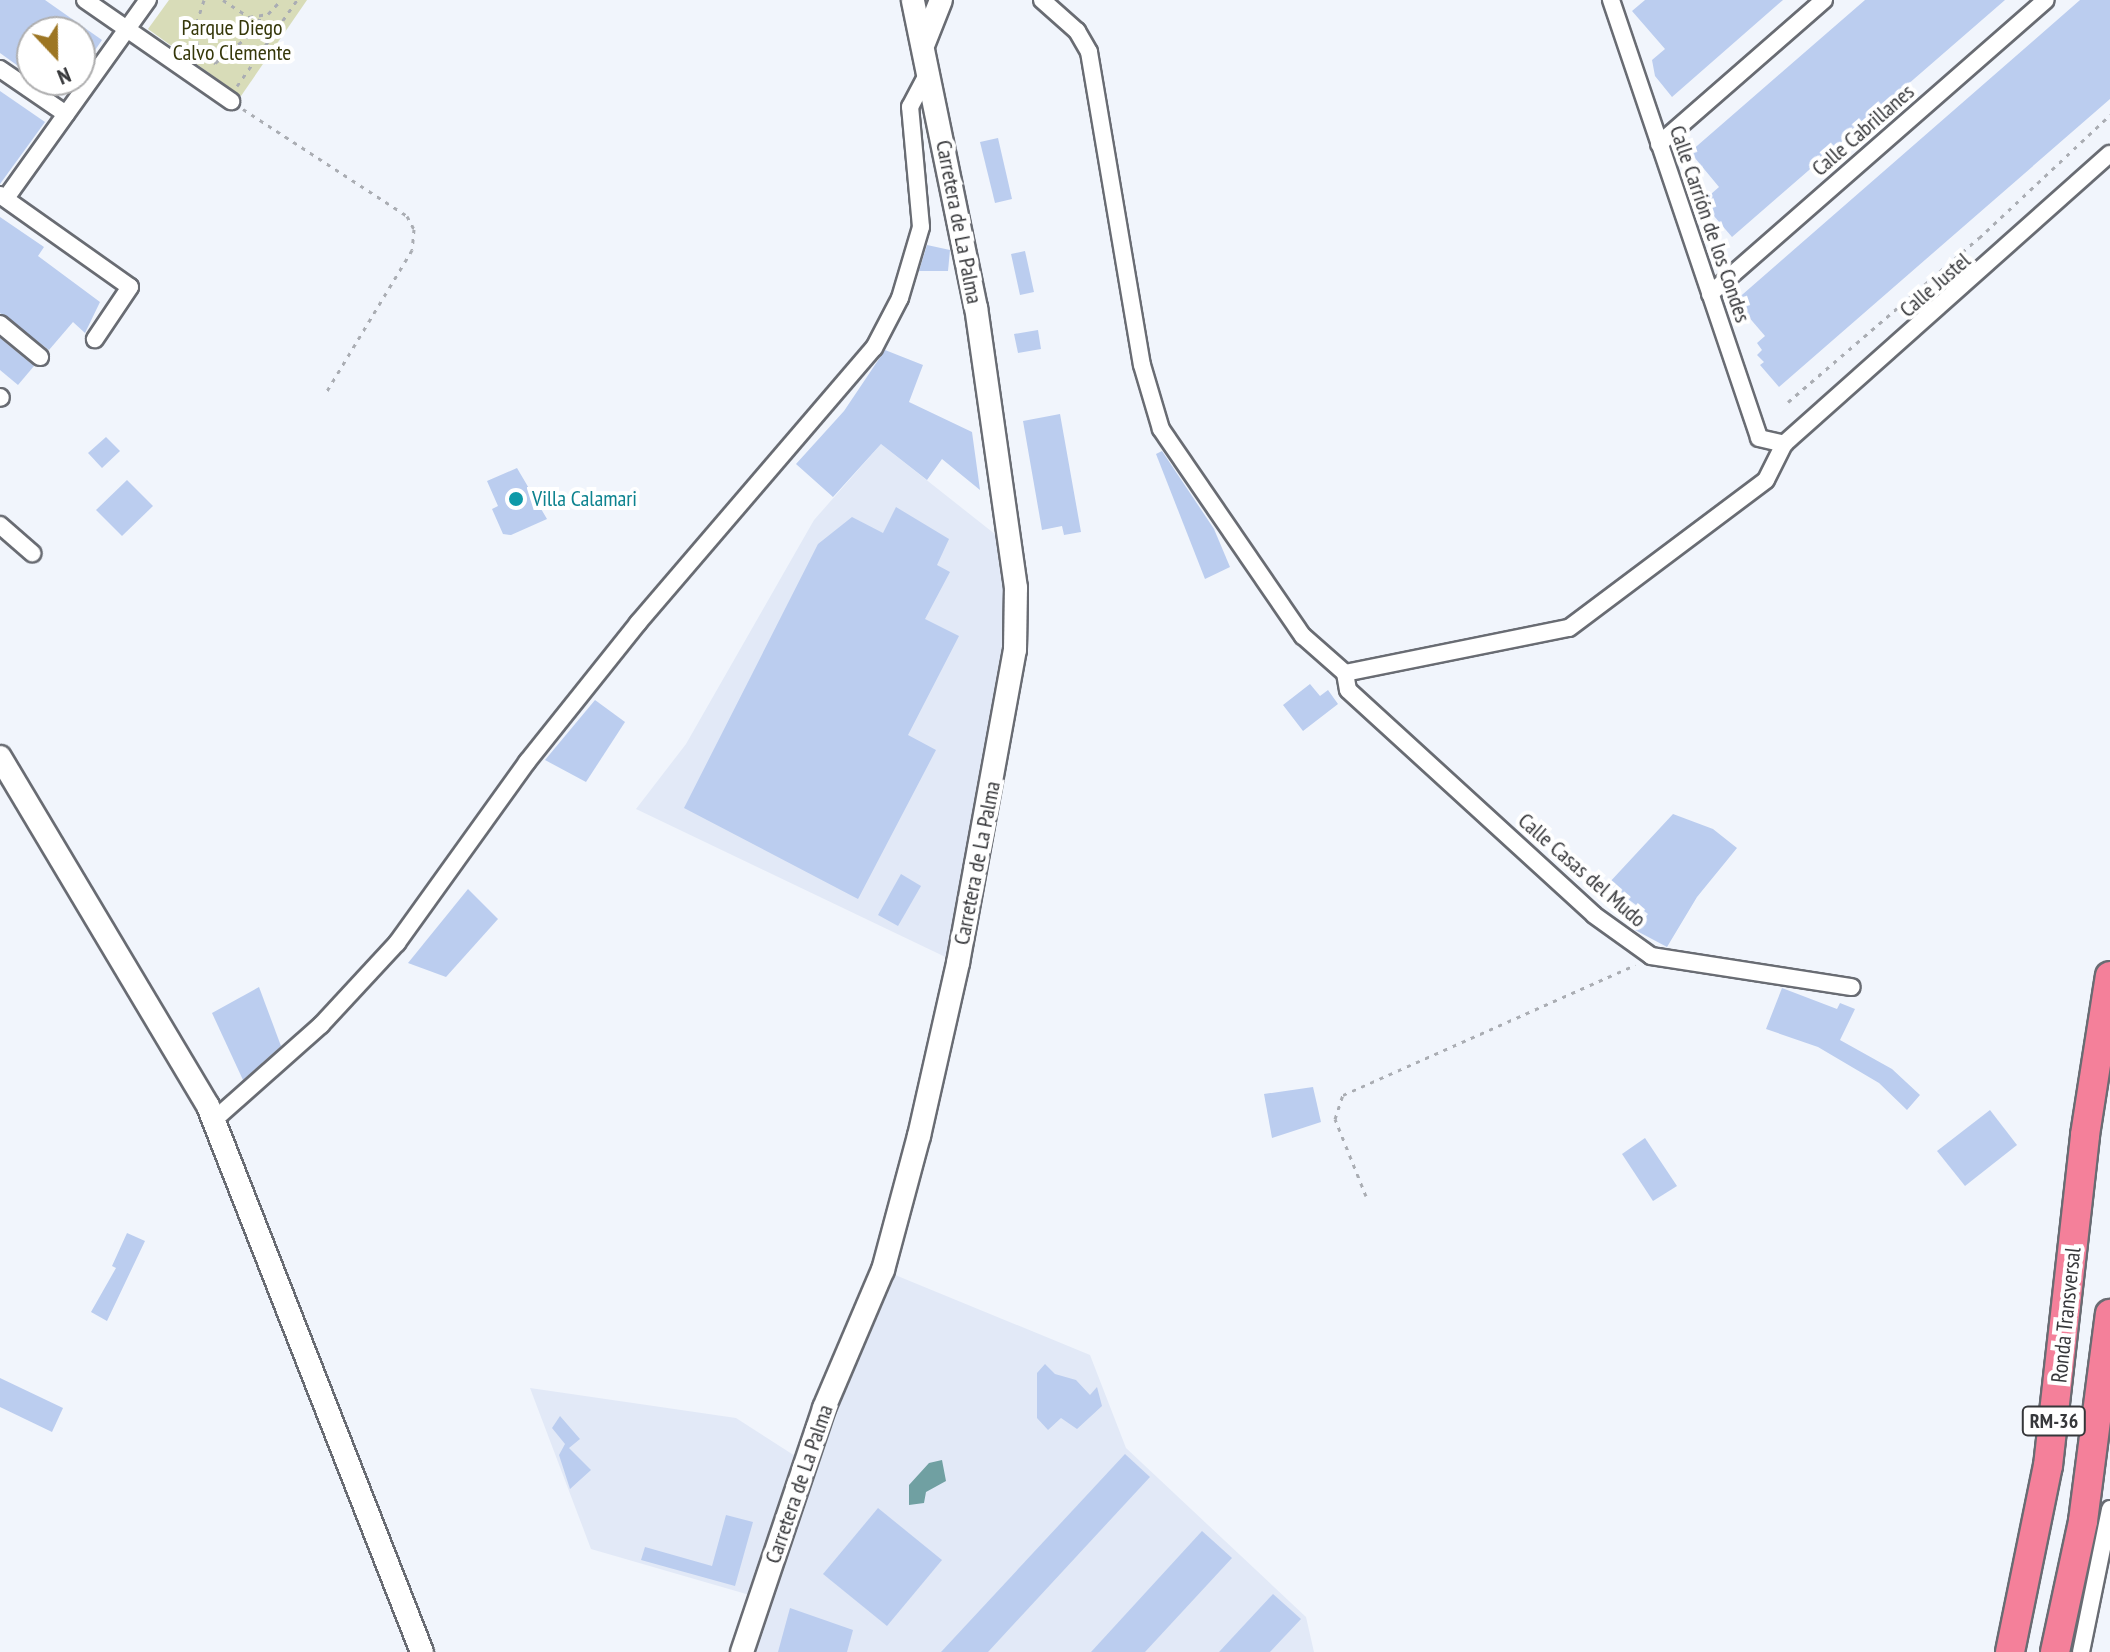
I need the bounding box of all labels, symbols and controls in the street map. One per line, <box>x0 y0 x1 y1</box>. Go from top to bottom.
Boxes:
park label: Parque Diego Calvo Clemente <box>173 14 291 66</box>
north arrow <box>16 16 96 96</box>
text: N <box>53 61 75 92</box>
street label: Calle Cabrillanes <box>1807 78 1919 182</box>
street label: Calle Carrión de los Condes <box>1664 122 1756 326</box>
street label: Carretera de La Palma <box>930 138 988 306</box>
street label: Calle Justel <box>1894 247 1976 323</box>
place label: Villa Calamari <box>532 486 637 512</box>
marker: Villa Calamari <box>507 490 525 508</box>
street label: Carretera de La Palma <box>948 779 1006 947</box>
street label: Calle Casas del Mudo <box>1513 807 1651 933</box>
street label: Ronda Transversal <box>2046 1246 2086 1384</box>
street label: Carretera de La Palma <box>759 1401 839 1567</box>
road number: RM-36 <box>2020 1405 2088 1437</box>

